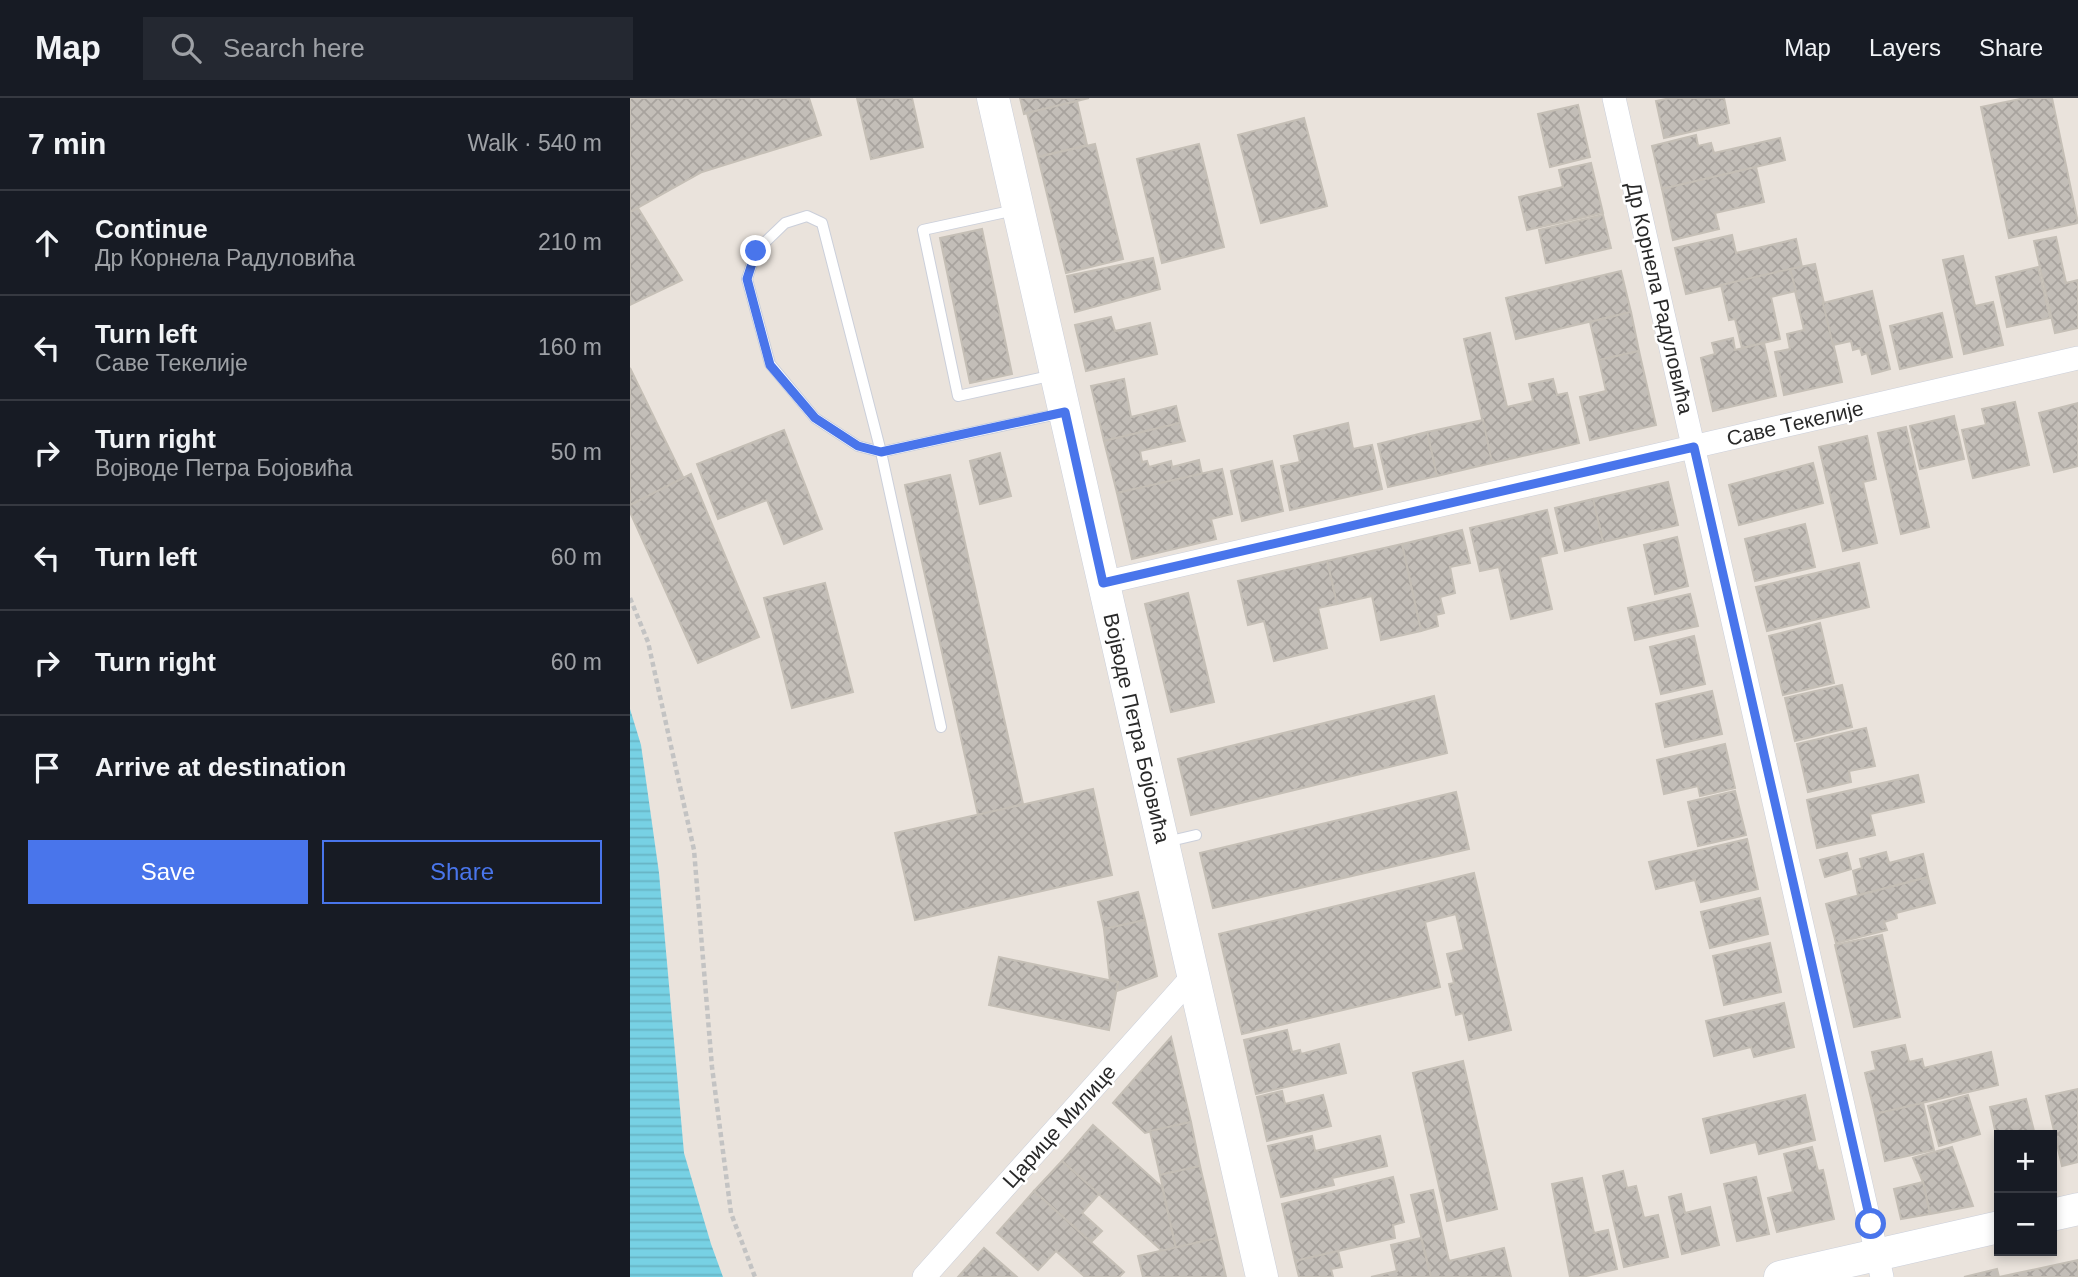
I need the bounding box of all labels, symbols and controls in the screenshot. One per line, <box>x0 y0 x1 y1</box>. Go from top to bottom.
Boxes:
search box <box>143 17 633 80</box>
text: Map <box>35 29 101 66</box>
icon: search <box>167 29 205 67</box>
text: Search here <box>223 33 365 63</box>
text: Map <box>1784 34 1831 61</box>
text: Layers <box>1869 34 1941 61</box>
text: Share <box>1979 34 2043 61</box>
text: 7 min <box>28 127 106 160</box>
text: Walk · 540 m <box>467 130 602 156</box>
street label: Др Корнела Радуловића <box>1622 180 1698 417</box>
text: Continue <box>95 214 208 244</box>
icon: ahead <box>28 224 66 262</box>
text: 210 m <box>538 229 602 255</box>
route end <box>740 235 771 266</box>
text: Др Корнела Радуловића <box>95 245 355 271</box>
text: Turn left <box>95 319 197 349</box>
icon: left <box>28 329 66 367</box>
text: 160 m <box>538 334 602 360</box>
text: Саве Текелије <box>95 350 248 376</box>
street label: Саве Текелије <box>1724 396 1866 450</box>
text: Turn right <box>95 424 216 454</box>
icon: right <box>28 434 66 472</box>
text: 50 m <box>551 439 602 465</box>
text: Војводе Петра Бојовића <box>95 455 353 481</box>
icon: left <box>28 539 66 577</box>
text: Turn left <box>95 542 197 572</box>
text: 60 m <box>551 544 602 570</box>
street label: Војводе Петра Бојовића <box>1099 611 1175 845</box>
icon: right <box>28 644 66 682</box>
text: Turn right <box>95 647 216 677</box>
text: 60 m <box>551 649 602 675</box>
icon: arrive <box>28 749 66 787</box>
text: Arrive at destination <box>95 752 346 782</box>
button: Save <box>28 840 308 904</box>
button: Share <box>322 840 602 904</box>
street label: Царице Милице <box>998 1060 1120 1192</box>
map controls <box>1994 1130 2057 1256</box>
button: + <box>1994 1130 2057 1193</box>
button: − <box>1994 1193 2057 1256</box>
route start <box>1855 1208 1886 1239</box>

